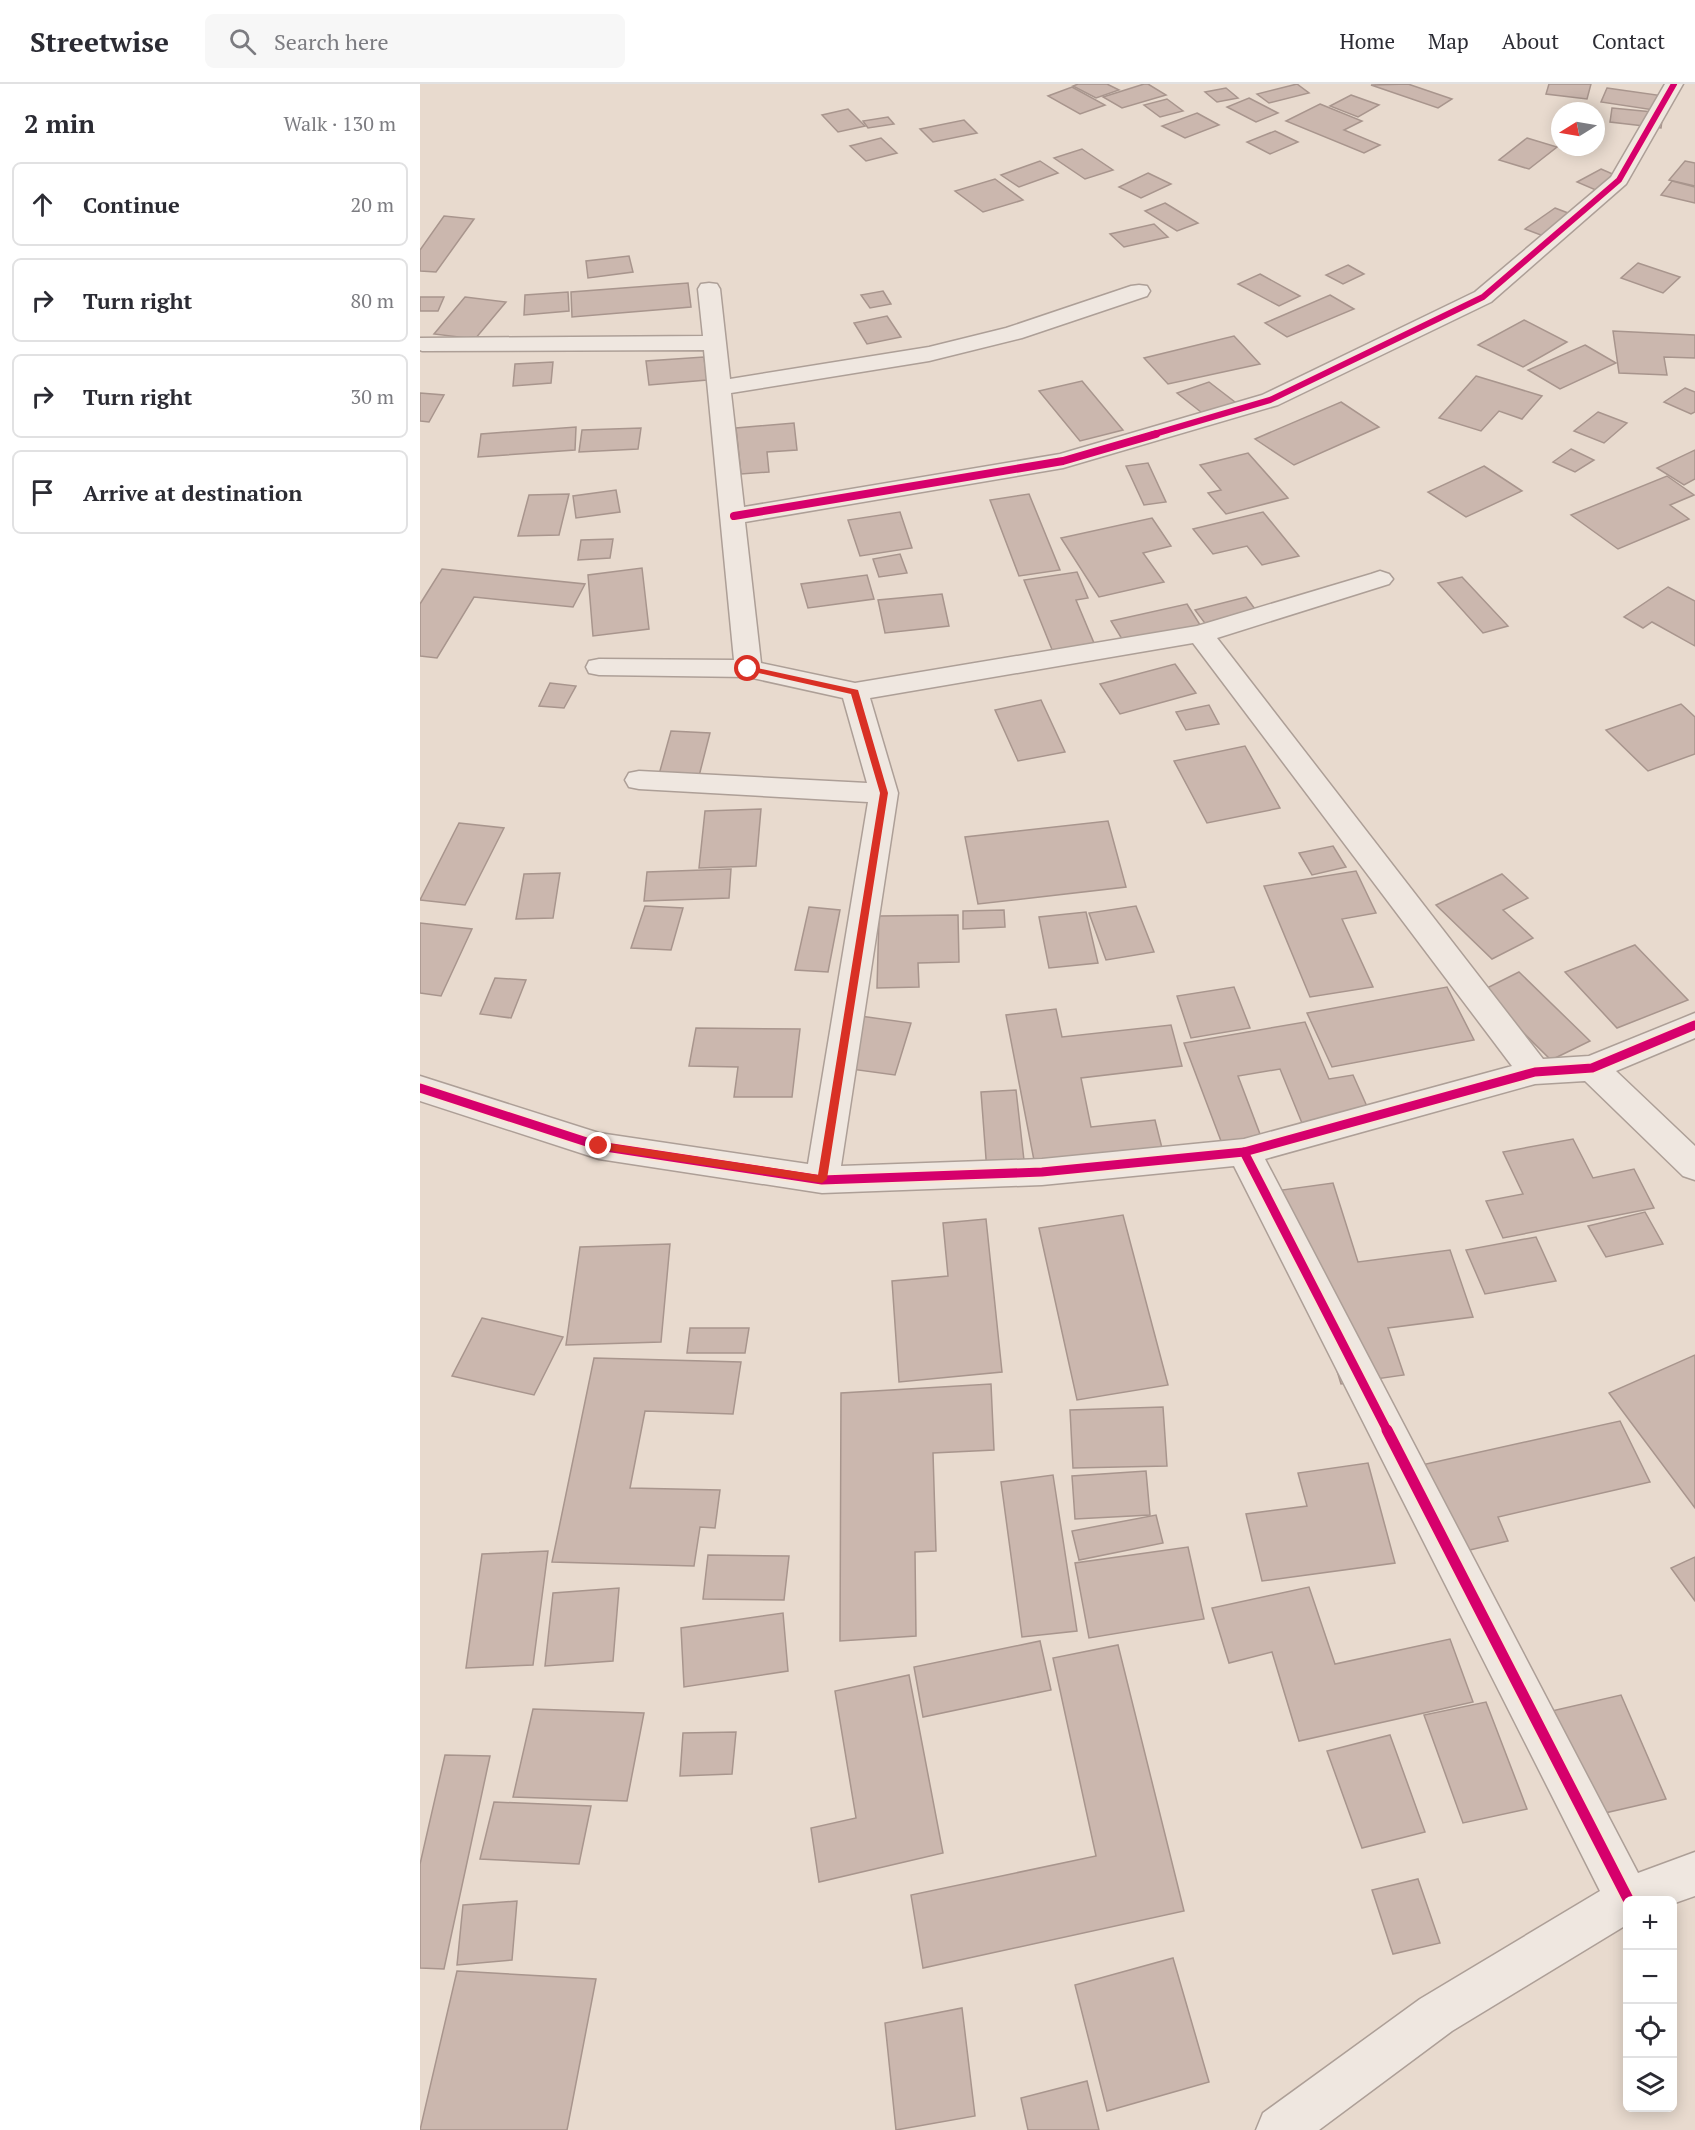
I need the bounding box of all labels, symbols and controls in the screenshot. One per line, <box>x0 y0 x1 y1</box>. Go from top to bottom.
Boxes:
search box <box>205 14 625 68</box>
text: Streetwise <box>30 23 169 60</box>
icon: search <box>226 25 259 58</box>
text: Search here <box>274 27 389 56</box>
text: Home <box>1339 27 1395 55</box>
text: Map <box>1428 27 1469 55</box>
text: About <box>1502 27 1559 55</box>
text: Contact <box>1592 27 1665 55</box>
north arrow <box>1551 102 1605 156</box>
text: 2 min <box>24 106 95 140</box>
text: Walk · 130 m <box>284 110 396 137</box>
icon: ahead <box>26 188 59 221</box>
text: Continue <box>83 190 180 219</box>
text: 20 m <box>351 191 394 218</box>
icon: right <box>26 284 59 317</box>
text: Turn right <box>83 286 192 315</box>
text: 80 m <box>351 287 394 314</box>
icon: right <box>26 380 59 413</box>
text: Turn right <box>83 382 192 411</box>
text: 30 m <box>351 383 394 410</box>
icon: arrive <box>26 476 59 509</box>
text: Arrive at destination <box>83 478 302 507</box>
route start <box>734 655 760 681</box>
route end <box>585 1132 611 1158</box>
map controls <box>1623 1896 1677 2112</box>
button: + <box>1623 1896 1677 1950</box>
button: − <box>1623 1950 1677 2004</box>
button: locate <box>1623 2004 1677 2058</box>
button: layers <box>1623 2058 1677 2112</box>

